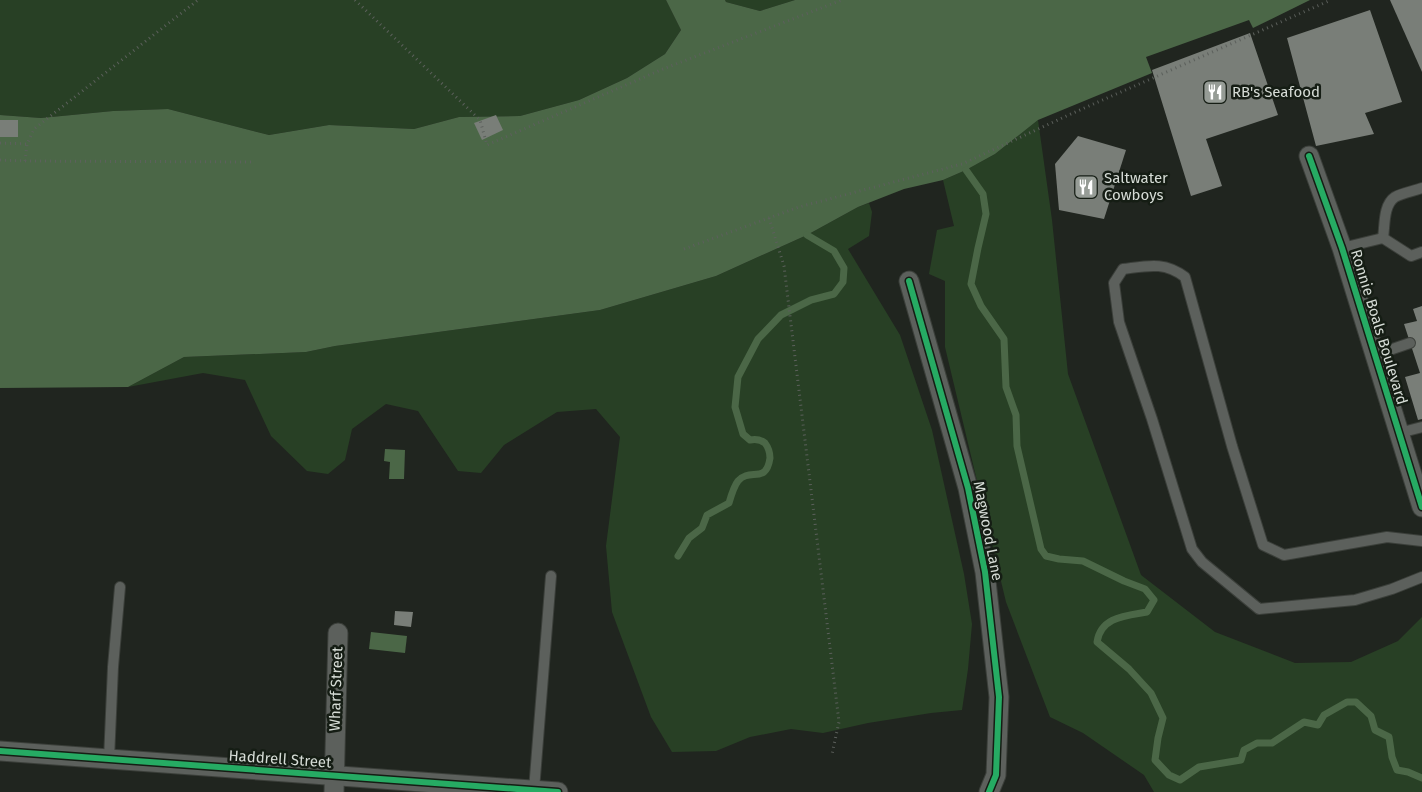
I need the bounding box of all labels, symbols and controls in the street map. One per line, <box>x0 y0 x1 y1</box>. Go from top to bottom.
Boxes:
restaurant icon: RB's Seafood <box>1202 79 1228 105</box>
place label: RB's Seafood <box>1232 83 1320 101</box>
place label: Saltwater Cowboys <box>1104 169 1168 204</box>
restaurant icon: Saltwater Cowboys <box>1073 174 1099 200</box>
street label: Ronnie Boals Boulevard <box>1347 247 1411 407</box>
street label: Magwood Lane <box>970 480 1006 582</box>
street label: Wharf Street <box>326 646 346 732</box>
street label: Haddrell Street <box>228 746 333 772</box>

